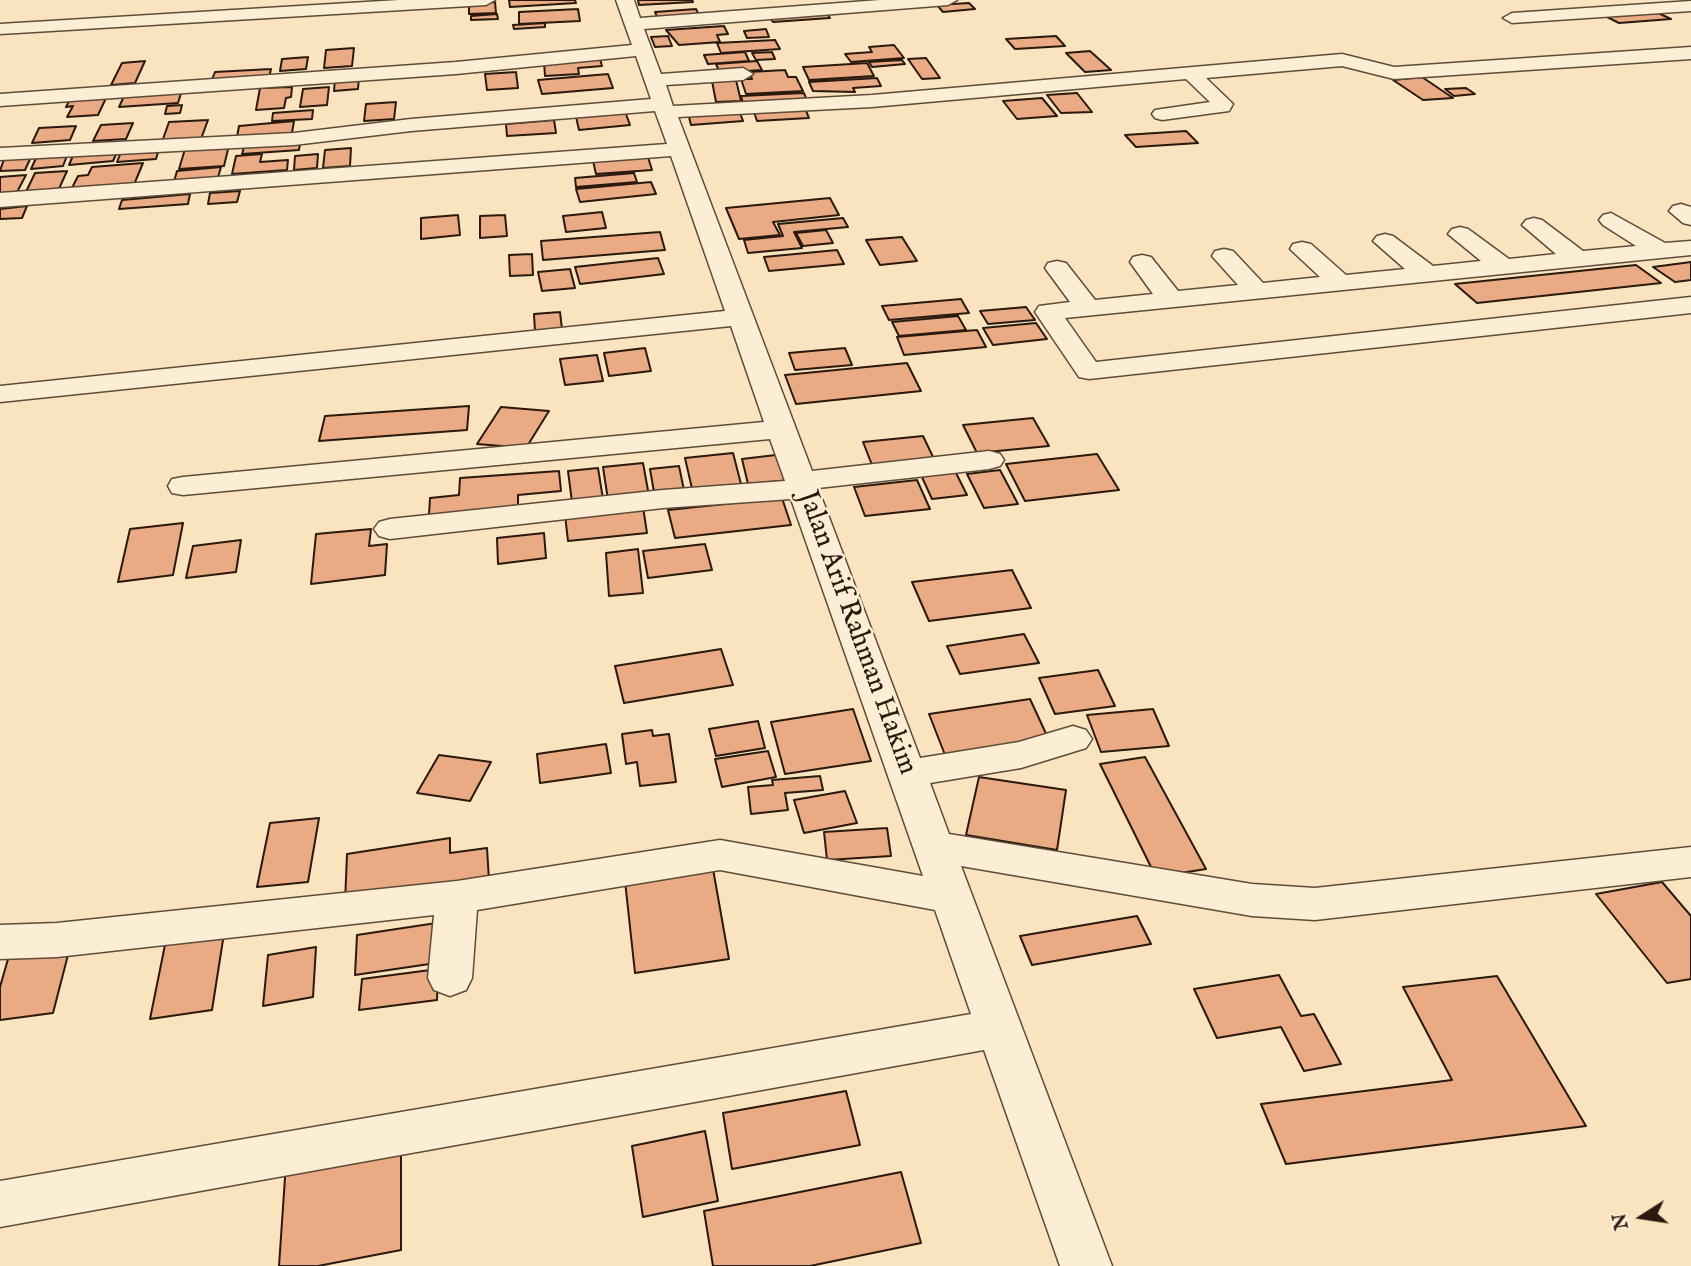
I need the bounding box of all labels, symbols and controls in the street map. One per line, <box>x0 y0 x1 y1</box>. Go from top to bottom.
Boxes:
street label: Jalan Arif Rahman Hakim <box>789 486 923 780</box>
north arrow <box>1607 1182 1677 1252</box>
text: N <box>1608 1211 1635 1232</box>

